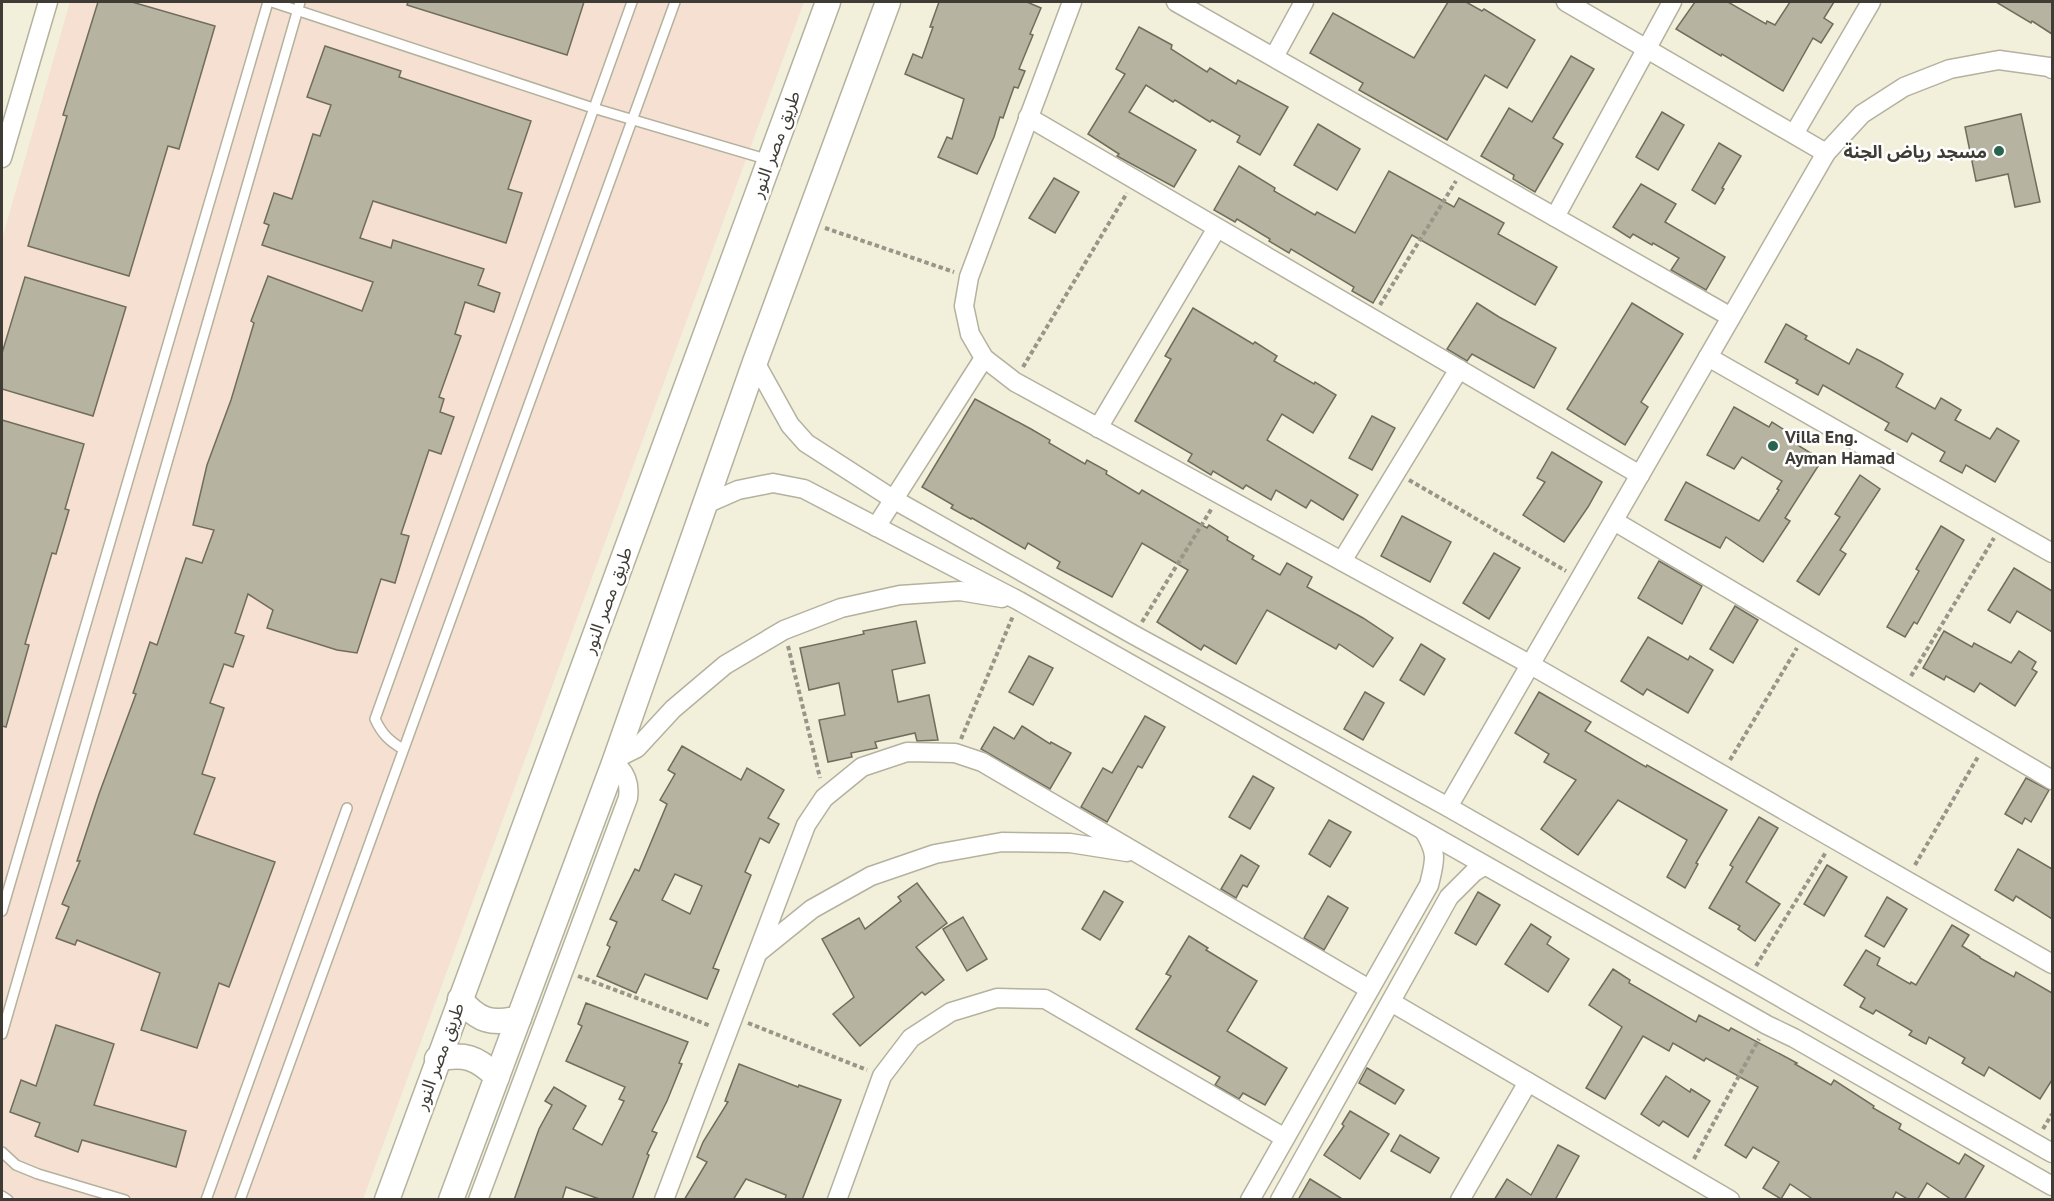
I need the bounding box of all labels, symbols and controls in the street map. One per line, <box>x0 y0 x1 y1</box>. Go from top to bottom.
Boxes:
street label: طريق مصر النور <box>745 87 805 202</box>
place label: مسجد رياض الجنة <box>1843 140 1987 163</box>
marker: مسجد رياض الجنة <box>1992 144 2006 158</box>
place label: Villa Eng. Ayman Hamad <box>1784 425 1895 469</box>
marker: Villa Eng. Ayman Hamad <box>1766 439 1780 453</box>
street label: طريق مصر النور <box>577 543 637 658</box>
street label: طريق مصر النور <box>409 999 469 1114</box>

